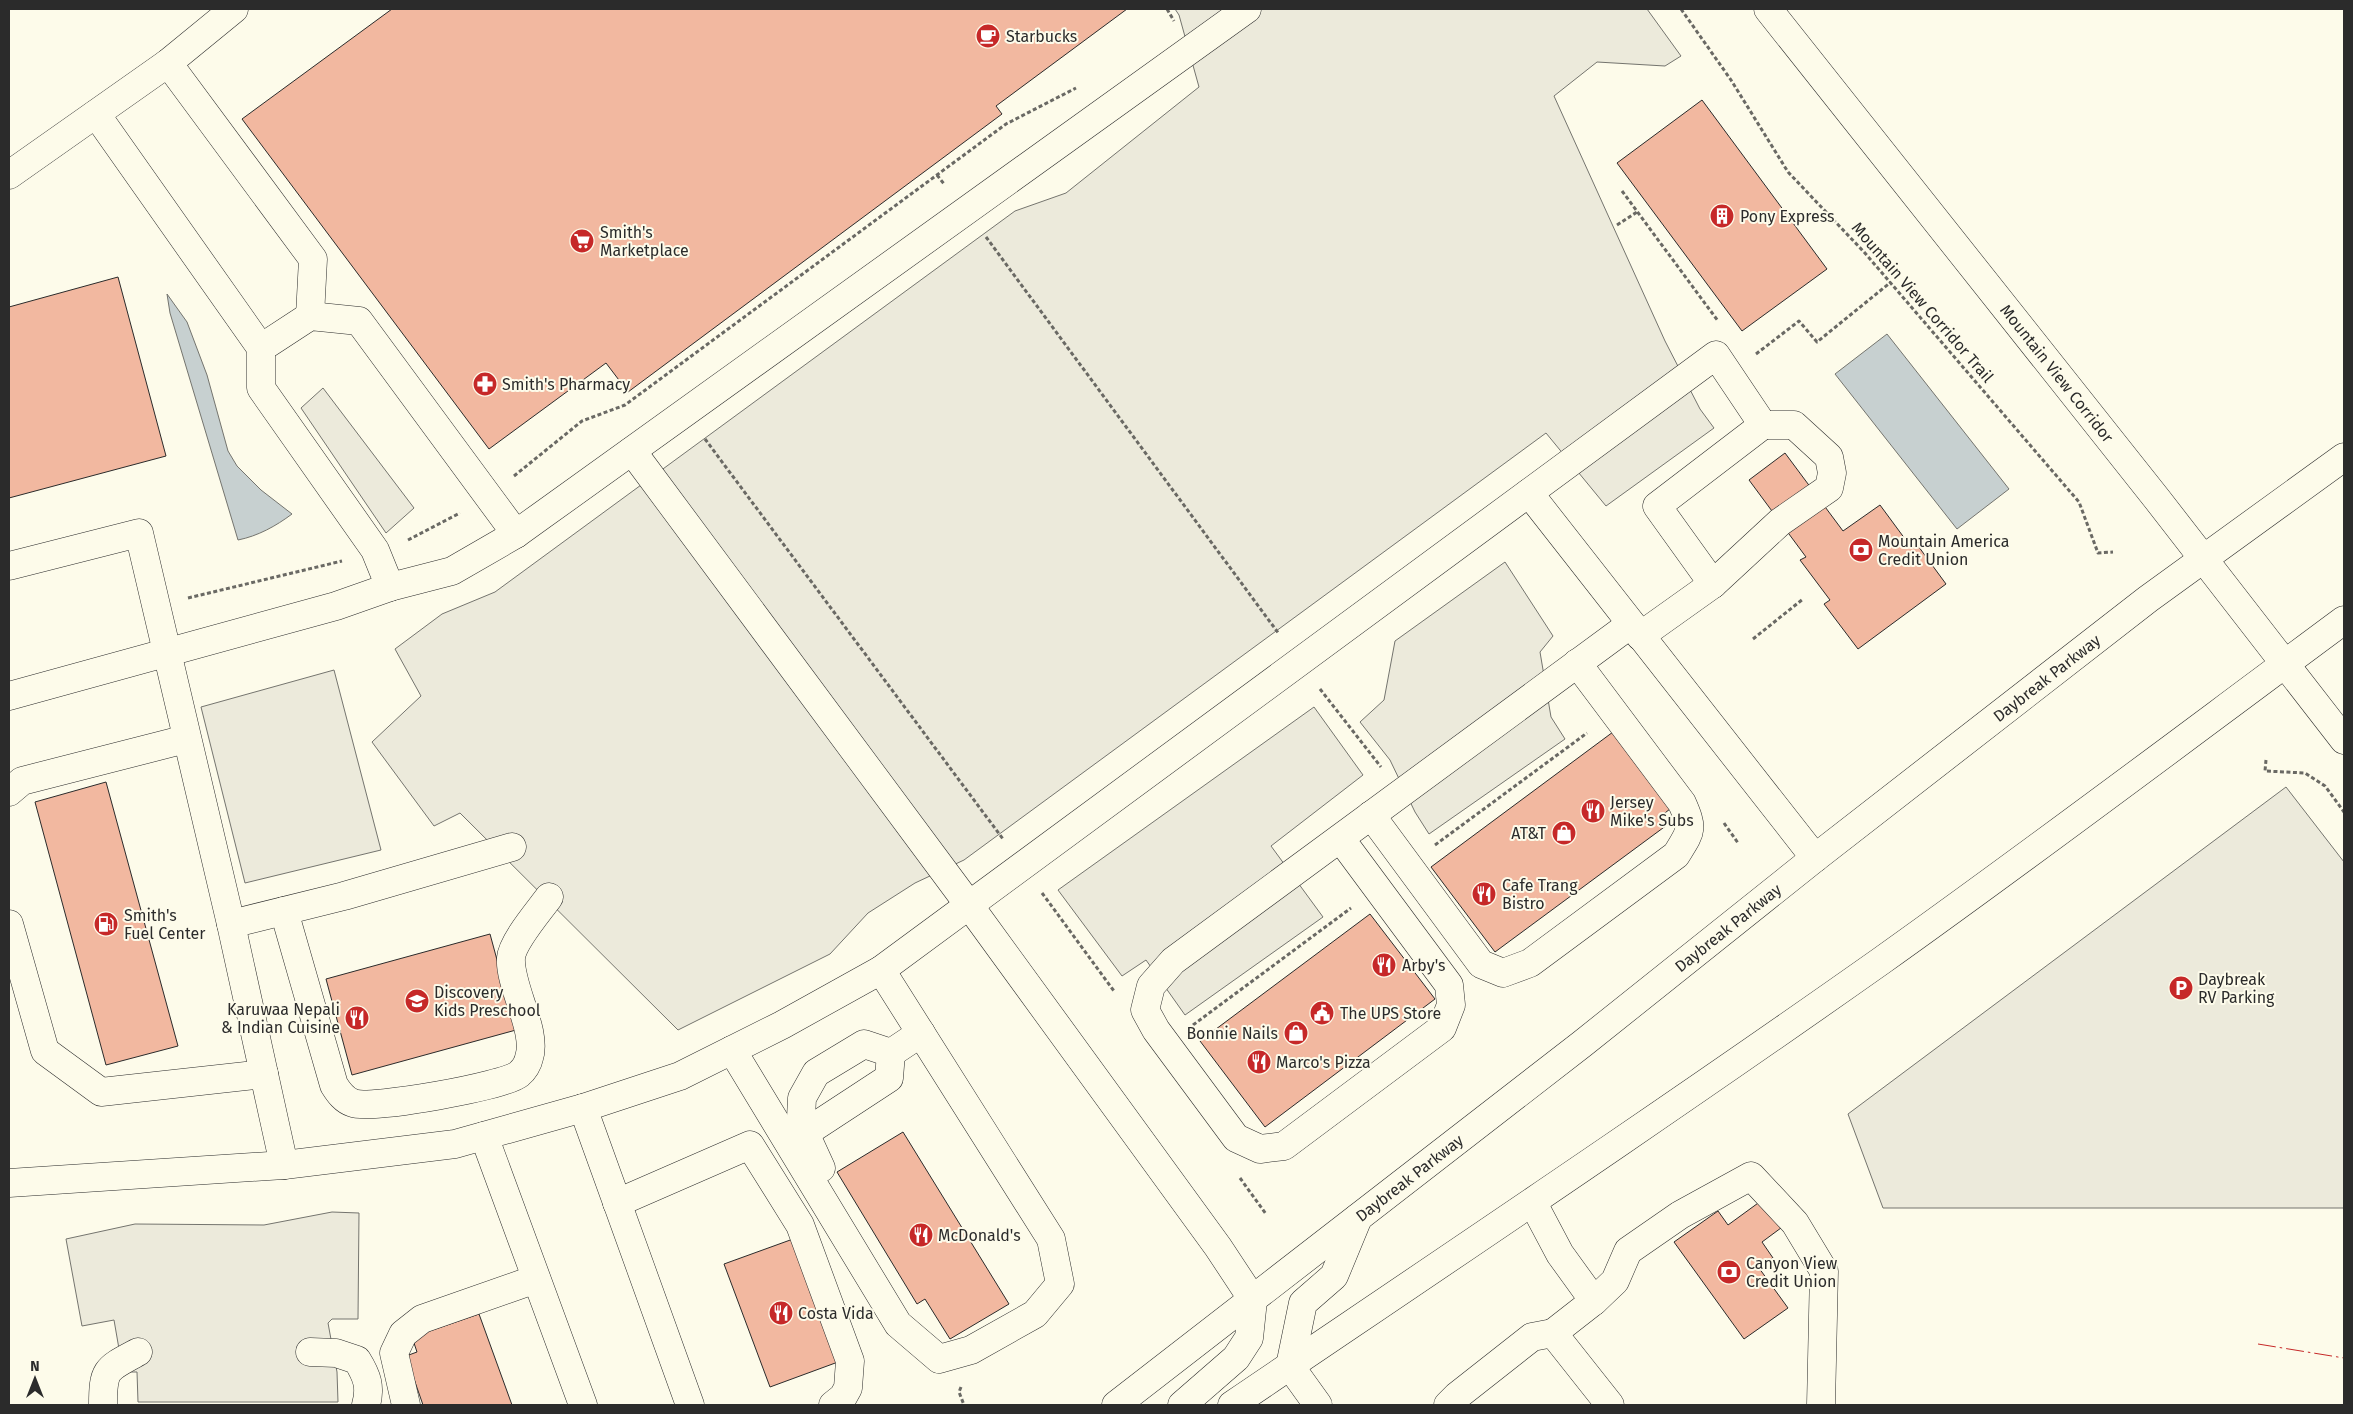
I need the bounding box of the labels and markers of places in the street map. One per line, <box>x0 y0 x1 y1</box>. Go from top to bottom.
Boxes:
cafe icon: Starbucks <box>975 23 1001 49</box>
place label: Starbucks <box>1006 27 1077 46</box>
building icon: Pony Express <box>1709 203 1735 229</box>
place label: Pony Express <box>1740 207 1835 226</box>
place label: Smith's Marketplace <box>600 223 689 260</box>
supermarket icon: Smith's Marketplace <box>569 228 595 254</box>
pharmacy icon: Smith's Pharmacy <box>472 371 498 397</box>
place label: Smith's Pharmacy <box>502 375 630 394</box>
place label: Mountain America Credit Union <box>1878 532 2009 569</box>
bank icon: Mountain America Credit Union <box>1848 537 1874 563</box>
place label: Jersey Mike's Subs <box>1610 793 1694 830</box>
restaurant icon: Jersey Mike's Subs <box>1580 798 1606 824</box>
shop icon: AT&T <box>1551 820 1577 846</box>
place label: AT&T <box>1511 824 1547 843</box>
place label: Cafe Trang Bistro <box>1502 876 1578 913</box>
restaurant icon: Cafe Trang Bistro <box>1471 881 1497 907</box>
place label: Smith's Fuel Center <box>124 906 206 943</box>
fuel station icon: Smith's Fuel Center <box>93 911 119 937</box>
restaurant icon: Arby's <box>1371 952 1397 978</box>
place label: Arby's <box>1402 956 1445 975</box>
place label: Daybreak RV Parking <box>2198 970 2275 1007</box>
parking icon: Daybreak RV Parking <box>2168 975 2194 1001</box>
place label: Discovery Kids Preschool <box>434 983 541 1020</box>
school or university icon: Discovery Kids Preschool <box>404 988 430 1014</box>
place label: Karuwaa Nepali & Indian Cuisine <box>221 1000 340 1037</box>
public building icon: The UPS Store <box>1309 1000 1335 1026</box>
place label: The UPS Store <box>1340 1004 1441 1023</box>
restaurant icon: Karuwaa Nepali & Indian Cuisine <box>344 1005 370 1031</box>
shop icon: Bonnie Nails <box>1283 1020 1309 1046</box>
place label: Bonnie Nails <box>1186 1024 1278 1043</box>
restaurant icon: Marco's Pizza <box>1246 1049 1272 1075</box>
place label: Marco's Pizza <box>1276 1053 1371 1072</box>
restaurant icon: McDonald's <box>908 1222 934 1248</box>
place label: McDonald's <box>938 1226 1021 1245</box>
place label: Canyon View Credit Union <box>1746 1254 1838 1291</box>
bank icon: Canyon View Credit Union <box>1716 1259 1742 1285</box>
restaurant icon: Costa Vida <box>768 1300 794 1326</box>
place label: Costa Vida <box>798 1304 874 1323</box>

